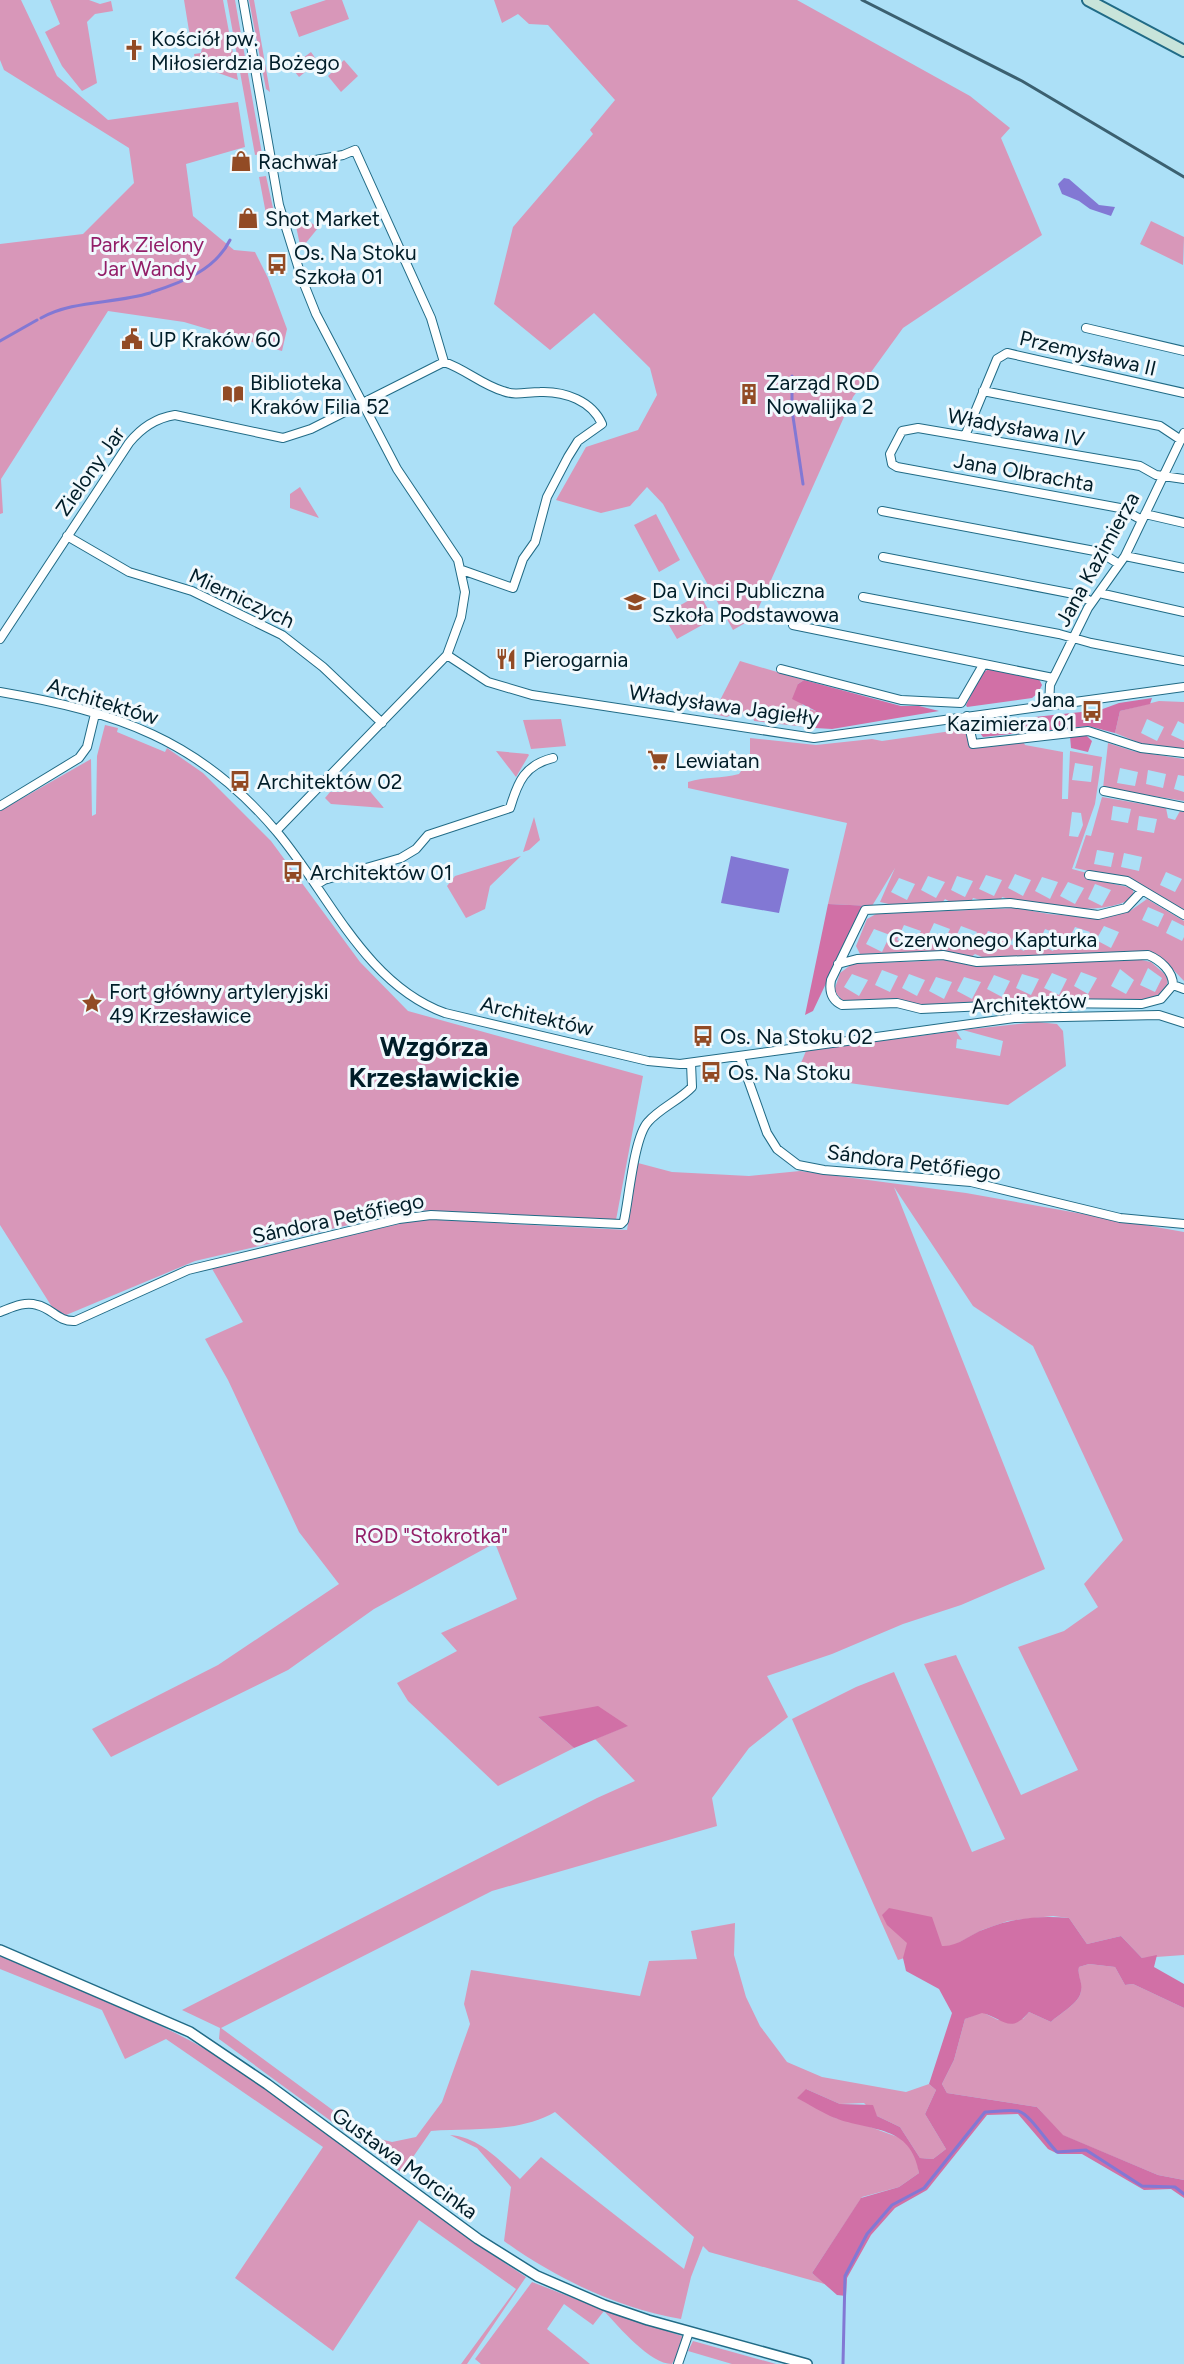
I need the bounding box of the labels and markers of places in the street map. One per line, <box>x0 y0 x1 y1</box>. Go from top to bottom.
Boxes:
place label: Kościół pw. Miłosierdzia Bożego <box>151 26 340 75</box>
church icon: Kościół pw. Miłosierdzia Bożego <box>122 38 146 62</box>
shop icon: Rachwał <box>229 149 253 173</box>
place label: Rachwał <box>258 149 338 174</box>
shop icon: Shot Market <box>236 206 260 230</box>
place label: Shot Market <box>265 206 380 231</box>
place label: Os. Na Stoku Szkoła 01 <box>294 240 417 289</box>
bus stop icon: Os. Na Stoku Szkoła 01 <box>265 252 289 276</box>
public building icon: UP Kraków 60 <box>120 327 144 351</box>
place label: UP Kraków 60 <box>149 327 281 352</box>
place label: Biblioteka Kraków Filia 52 <box>250 370 390 419</box>
place label: Zarząd ROD Nowalijka 2 <box>766 370 880 419</box>
library icon: Biblioteka Kraków Filia 52 <box>221 382 245 406</box>
building icon: Zarząd ROD Nowalijka 2 <box>737 382 761 406</box>
place label: Da Vinci Publiczna Szkoła Podstawowa <box>652 578 839 627</box>
school or university icon: Da Vinci Publiczna Szkoła Podstawowa <box>623 590 647 614</box>
restaurant icon: Pierogarnia <box>494 647 518 671</box>
place label: Pierogarnia <box>523 647 628 672</box>
place label: Jana Kazimierza 01 <box>947 687 1075 736</box>
bus stop icon: Jana Kazimierza 01 <box>1080 699 1104 723</box>
supermarket icon: Lewiatan <box>646 748 670 772</box>
place label: Lewiatan <box>675 748 759 773</box>
bus stop icon: Architektów 02 <box>228 769 252 793</box>
place label: Architektów 02 <box>257 769 402 794</box>
bus stop icon: Architektów 01 <box>281 860 305 884</box>
place label: Architektów 01 <box>310 860 452 885</box>
place label: Fort główny artyleryjski 49 Krzesławice <box>109 979 329 1028</box>
place icon: Fort główny artyleryjski 49 Krzesławice <box>80 991 104 1015</box>
bus stop icon: Os. Na Stoku 02 <box>691 1024 715 1048</box>
place label: Os. Na Stoku 02 <box>720 1024 873 1049</box>
bus stop icon: Os. Na Stoku <box>699 1060 723 1084</box>
place label: Os. Na Stoku <box>728 1060 851 1085</box>

